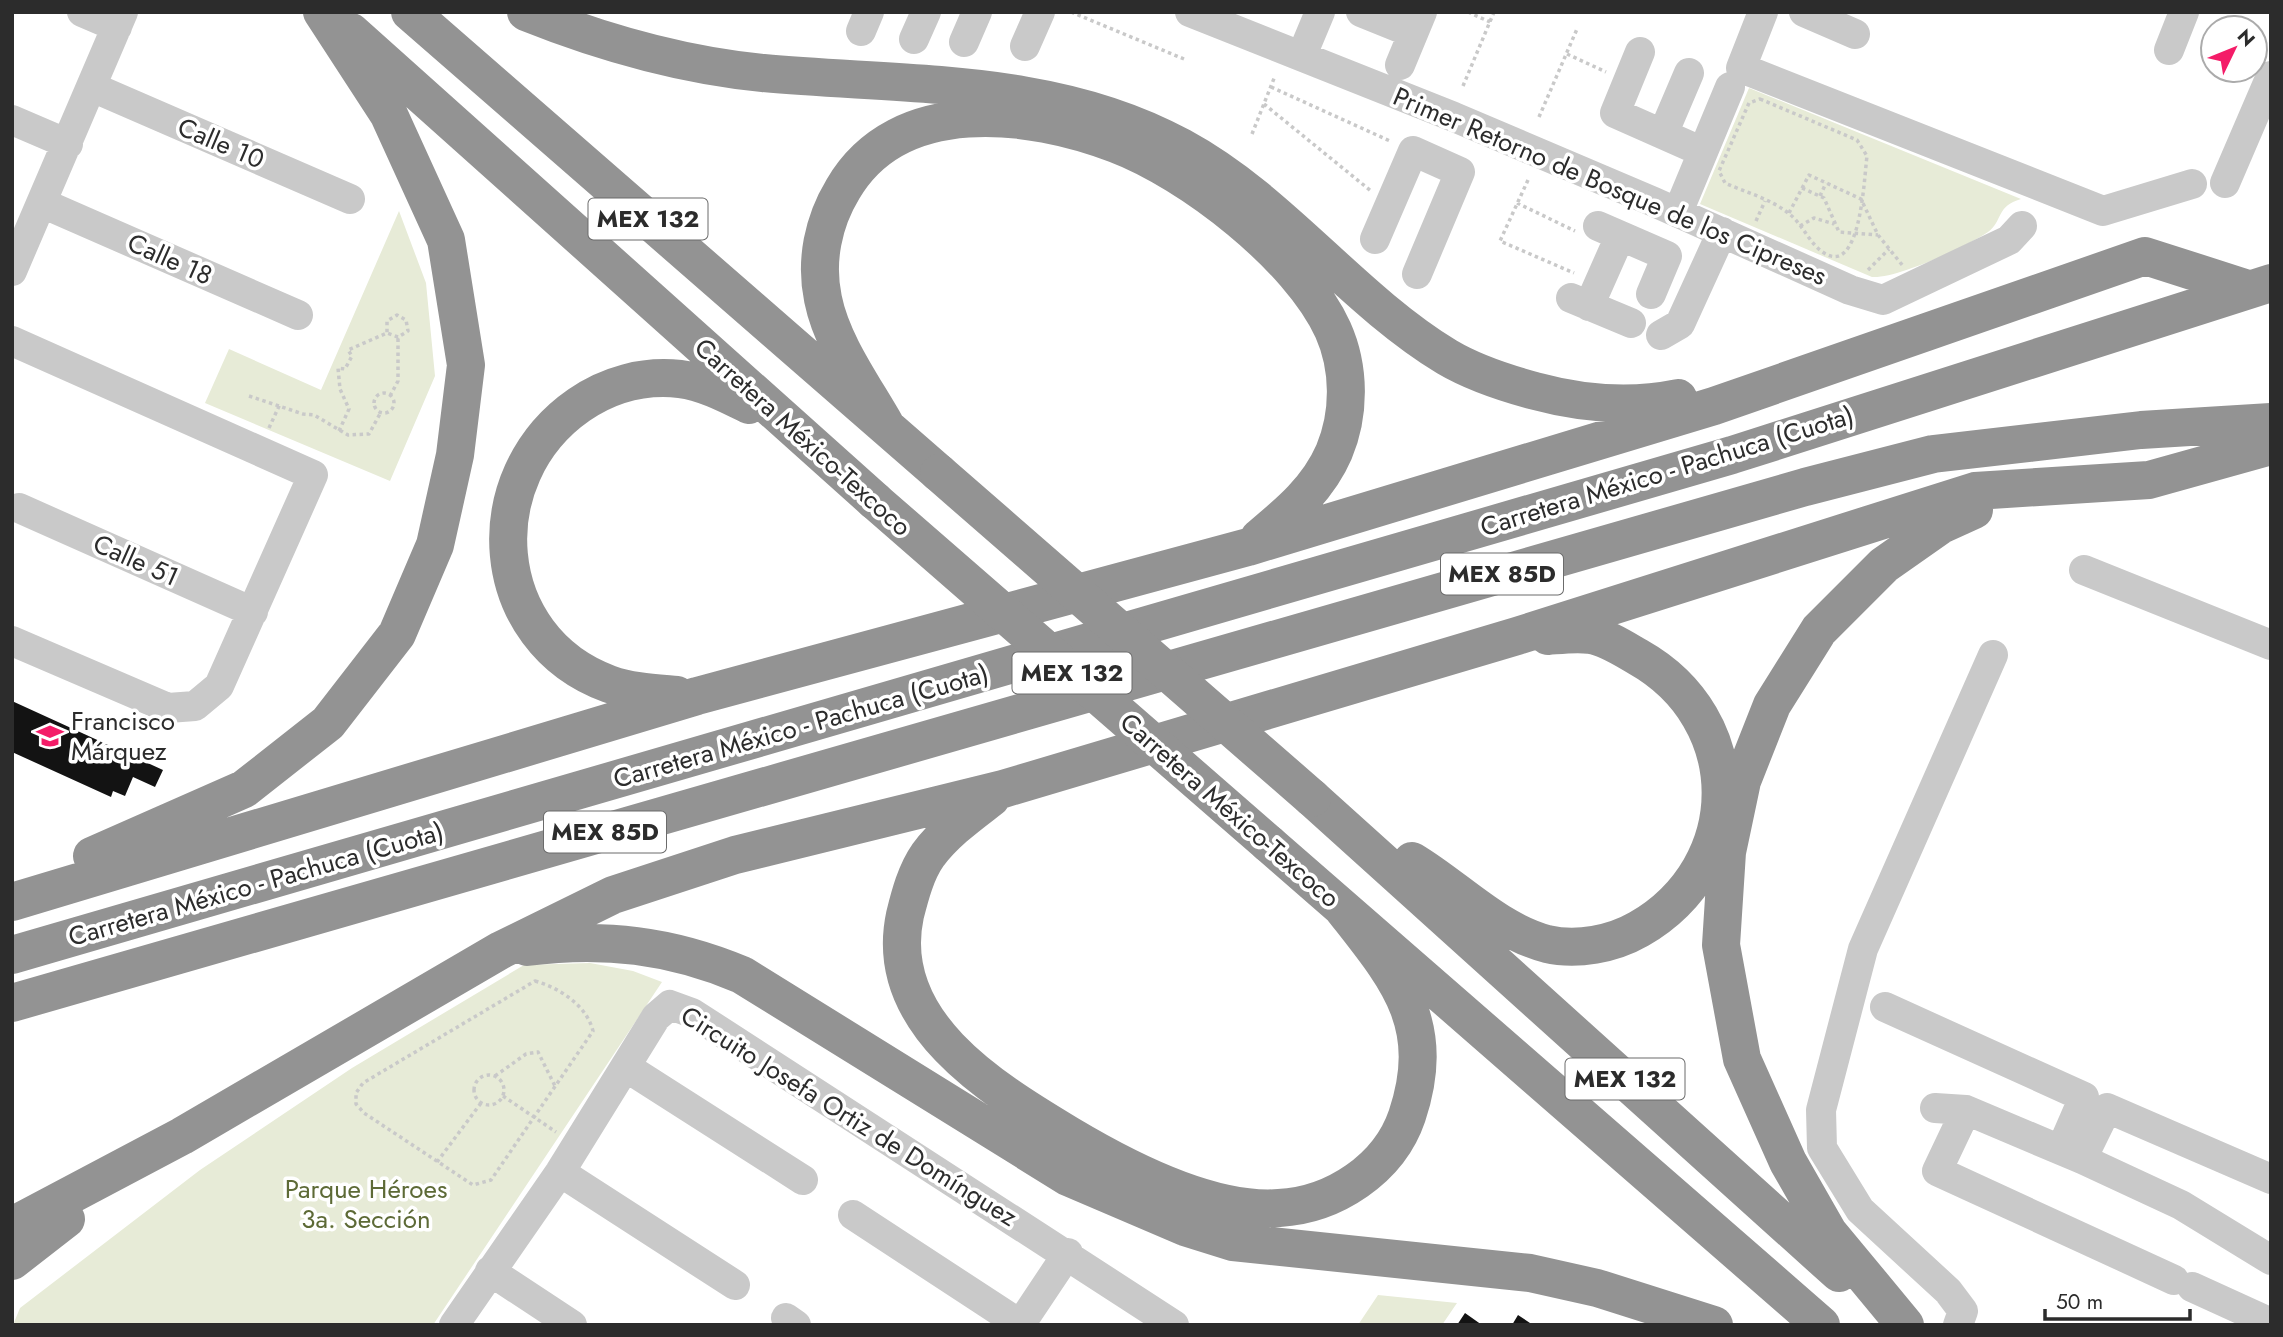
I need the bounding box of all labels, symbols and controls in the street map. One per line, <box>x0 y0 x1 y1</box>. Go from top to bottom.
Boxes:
north arrow <box>2199 14 2269 84</box>
text: N <box>2231 23 2261 52</box>
street label: Primer Retorno de Bosque de los Cipreses <box>1387 77 1833 295</box>
street label: Calle 10 <box>172 108 270 178</box>
road number: MEX 132 <box>588 198 708 240</box>
street label: Calle 18 <box>121 223 219 295</box>
street label: Carretera México-Texcoco <box>686 329 920 545</box>
street label: Carretera México - Pachuca (Cuota) <box>1476 396 1858 546</box>
street label: Calle 51 <box>87 524 185 596</box>
road number: MEX 85D <box>1441 554 1563 594</box>
road number: MEX 132 <box>1012 652 1132 694</box>
street label: Carretera México - Pachuca (Cuota) <box>609 654 993 798</box>
place label: Francisco Márquez <box>71 702 175 770</box>
street label: Carretera México-Texcoco <box>1112 704 1348 916</box>
school or university icon: Francisco Márquez <box>35 721 65 751</box>
street label: Carretera México - Pachuca (Cuota) <box>64 812 448 956</box>
road number: MEX 85D <box>544 812 666 852</box>
street label: Circuito Josefa Ortiz de Domínguez <box>673 996 1025 1236</box>
road number: MEX 132 <box>1566 1058 1684 1100</box>
park label: Parque Héroes 3a. Sección <box>285 1170 447 1238</box>
scale bar <box>2045 1278 2190 1322</box>
text: 50 m <box>2056 1287 2103 1317</box>

